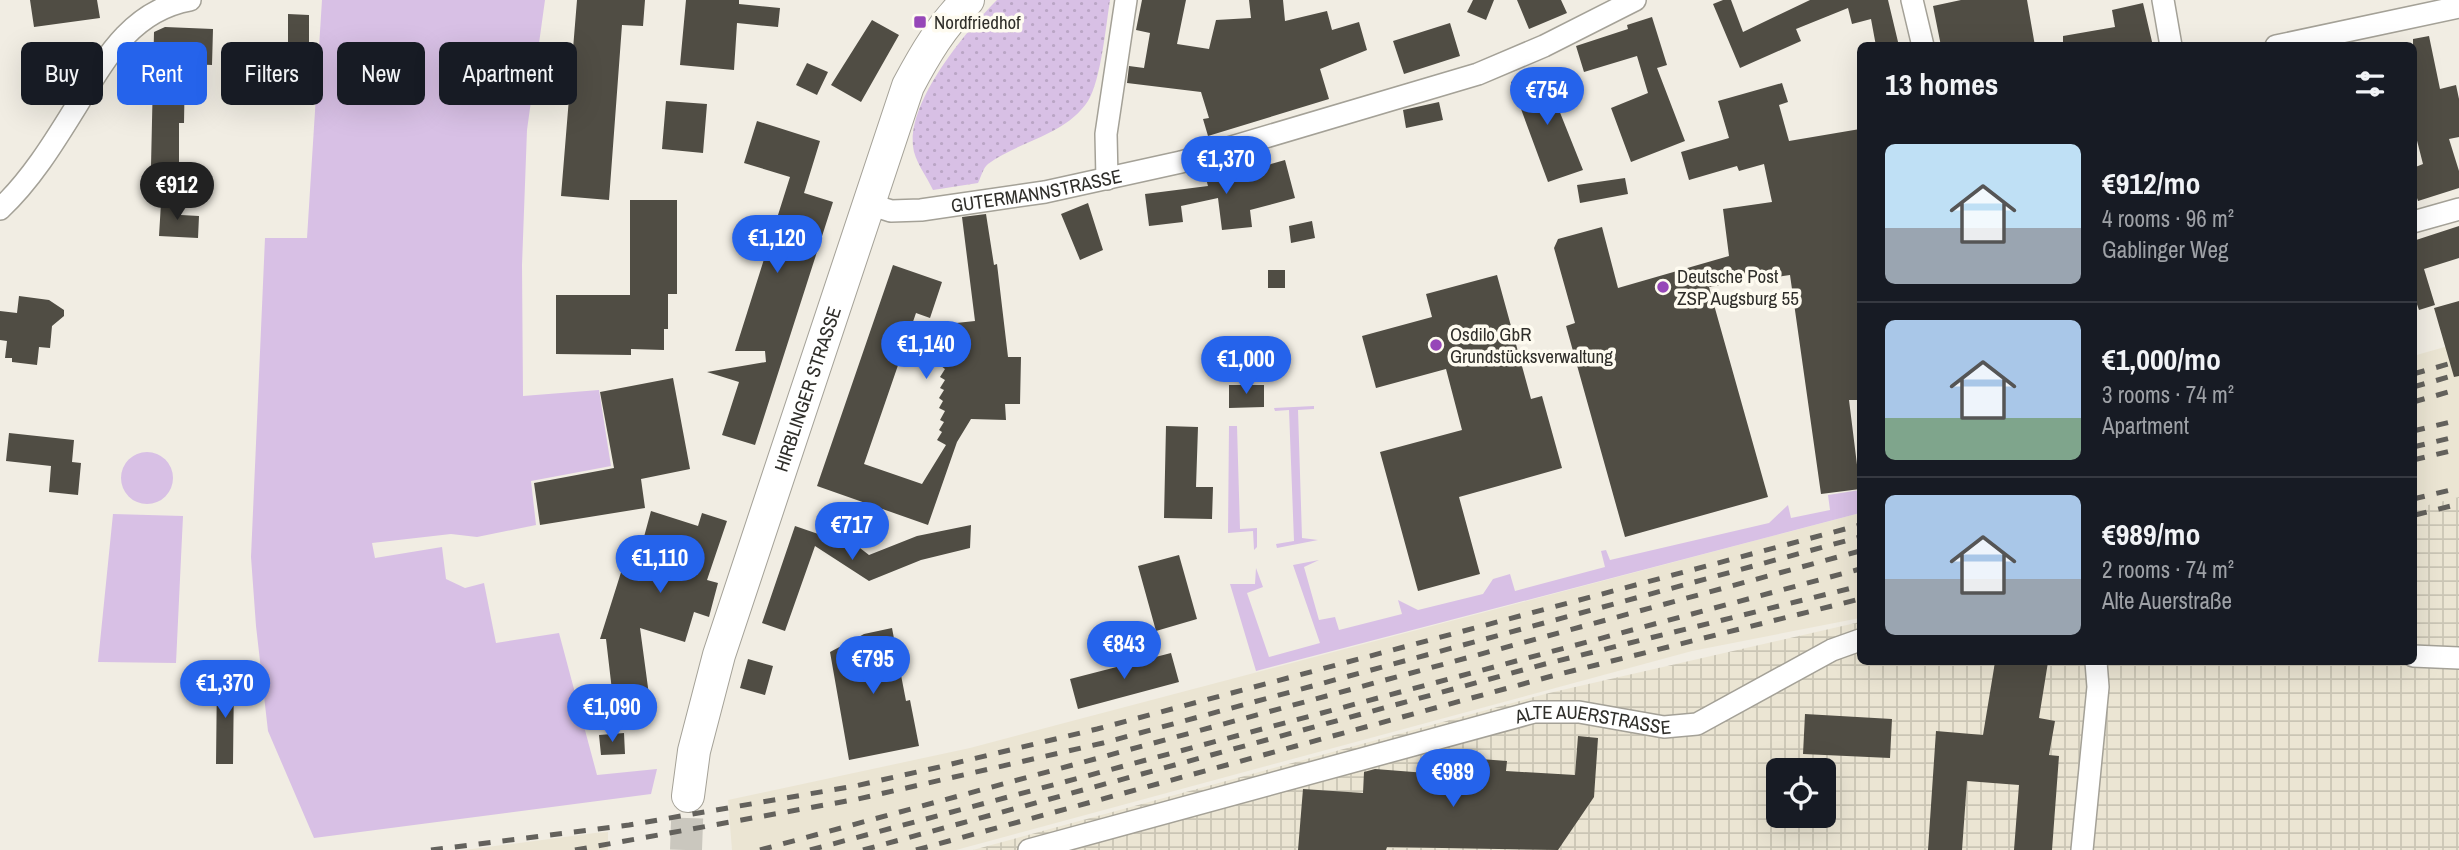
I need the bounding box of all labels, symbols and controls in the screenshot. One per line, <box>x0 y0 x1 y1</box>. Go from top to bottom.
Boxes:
place label: Nordfriedhof <box>934 9 1021 35</box>
marker: Nordfriedhof <box>912 14 928 30</box>
chip: Buy <box>21 42 103 105</box>
chip: Rent <box>117 42 207 105</box>
chip: Filters <box>221 42 323 105</box>
chip: New <box>337 42 425 105</box>
chip: Apartment <box>439 42 577 105</box>
text: 13 homes <box>1885 64 1999 104</box>
icon: filters <box>2351 65 2389 103</box>
pin: €754 <box>1506 68 1588 127</box>
text: €754 <box>1526 74 1568 105</box>
pin: €1,370 <box>1169 136 1283 196</box>
text: €1,370 <box>1197 143 1255 174</box>
pin: €912 <box>136 162 218 222</box>
street label: GUTERMANNSTRASSE <box>949 162 1124 219</box>
text: €912/mo <box>2102 163 2200 203</box>
text: €912 <box>156 169 198 200</box>
icon: home <box>1941 172 2025 256</box>
text: 4 rooms · 96 m² <box>2102 203 2234 234</box>
pin: €1,120 <box>720 216 834 275</box>
text: €1,120 <box>748 222 806 253</box>
text: Gablinger Weg <box>2102 234 2229 265</box>
place label: Deutsche Post ZSP Augsburg 55 <box>1677 263 1799 311</box>
marker: Deutsche Post ZSP Augsburg 55 <box>1655 279 1671 295</box>
street label: HIRBLINGER STRASSE <box>768 303 847 475</box>
place label: Osdilo GbR Grundstücksverwaltung <box>1450 321 1613 369</box>
pin: €1,140 <box>869 322 983 381</box>
text: €1,140 <box>897 328 955 359</box>
pin: €1,000 <box>1189 336 1303 396</box>
marker: Osdilo GbR Grundstücksverwaltung <box>1428 337 1444 353</box>
text: €1,000/mo <box>2102 339 2221 379</box>
text: €1,000 <box>1217 343 1275 374</box>
icon: home <box>1941 348 2025 432</box>
text: 3 rooms · 74 m² <box>2102 379 2234 410</box>
text: Apartment <box>2102 410 2189 441</box>
pin: €717 <box>811 503 893 562</box>
text: €717 <box>831 509 873 540</box>
text: €989/mo <box>2102 514 2200 554</box>
icon: home <box>1941 523 2025 607</box>
pin: €1,110 <box>603 536 717 595</box>
text: €1,110 <box>632 542 688 573</box>
text: 2 rooms · 74 m² <box>2102 554 2234 585</box>
text: Alte Auerstraße <box>2102 585 2232 616</box>
pin: €843 <box>1083 622 1165 681</box>
text: €843 <box>1103 628 1145 659</box>
pin: €795 <box>832 636 914 696</box>
text: €795 <box>852 643 894 674</box>
pin: €1,370 <box>168 660 282 720</box>
text: €1,370 <box>196 667 254 698</box>
pin: €1,090 <box>555 684 669 744</box>
text: €1,090 <box>583 691 641 722</box>
street label: ALTE AUERSTRASSE <box>1511 699 1672 740</box>
pin: €989 <box>1412 750 1494 809</box>
text: €989 <box>1432 756 1474 787</box>
map controls <box>1766 758 1836 828</box>
button: locate <box>1766 758 1836 828</box>

